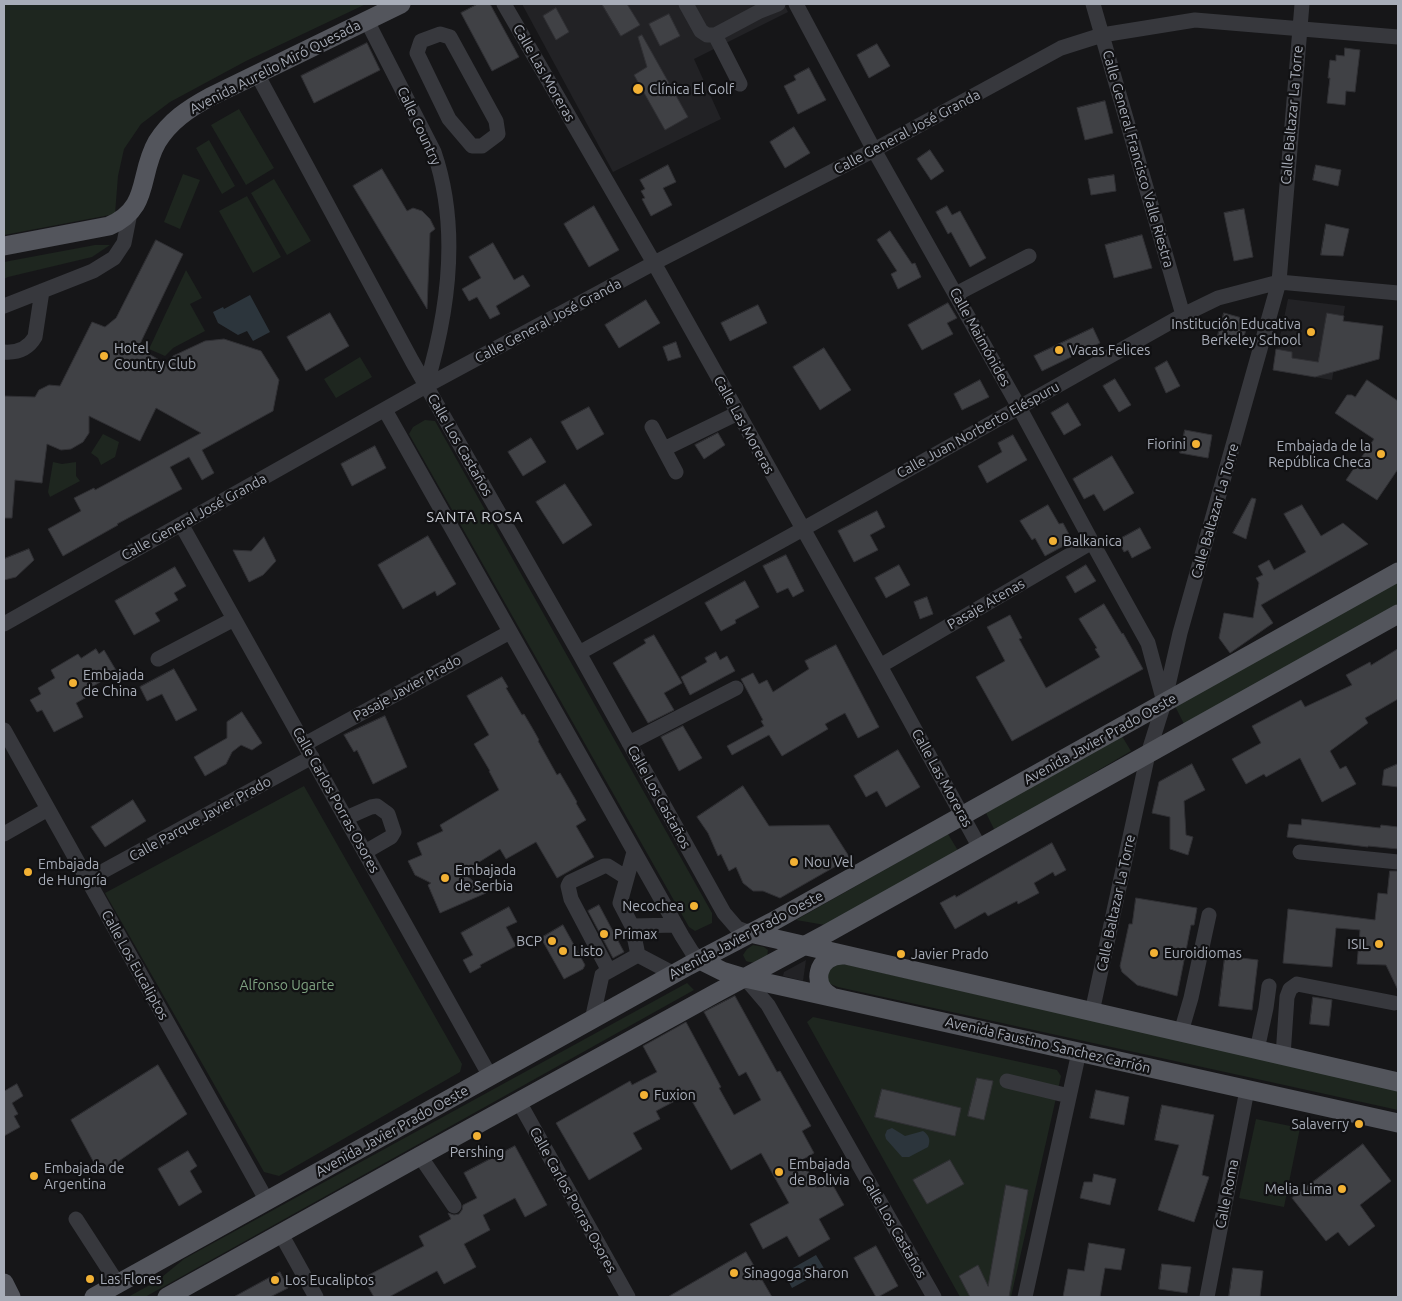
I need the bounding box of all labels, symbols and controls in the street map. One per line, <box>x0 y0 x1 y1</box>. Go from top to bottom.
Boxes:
street label: Avenida Aurelio Miró Quesada <box>187 16 363 118</box>
street label: Calle Las Moreras <box>509 21 579 125</box>
street label: Calle Baltazar La Torre <box>1278 45 1306 185</box>
street label: Calle General Francisco Valle Riestra <box>1099 48 1177 270</box>
place label: Clínica El Golf <box>649 81 734 97</box>
marker: Clínica El Golf <box>631 82 645 96</box>
street label: Calle Country <box>393 84 445 168</box>
street label: Calle General José Granda <box>831 86 983 178</box>
street label: Calle General José Granda <box>472 275 624 367</box>
street label: Calle Maimónides <box>946 285 1014 389</box>
place label: Institución Educativa Berkeley School <box>1171 316 1301 348</box>
marker: Institución Educativa Berkeley School <box>1305 326 1317 338</box>
place label: Hotel Country Club <box>114 340 196 372</box>
place label: Vacas Felices <box>1069 342 1150 358</box>
marker: Vacas Felices <box>1053 344 1065 356</box>
marker: Hotel Country Club <box>98 350 110 362</box>
street label: Calle Las Moreras <box>710 373 778 477</box>
street label: Calle Juan Norberto Eléspuru <box>894 378 1062 482</box>
street label: Calle Los Castaños <box>424 391 496 499</box>
place label: Fiorini <box>1147 436 1186 452</box>
marker: Fiorini <box>1190 438 1202 450</box>
place label: Embajada de la República Checa <box>1268 438 1371 471</box>
street label: Calle Baltazar La Torre <box>1188 442 1242 580</box>
marker: Embajada de la República Checa <box>1375 448 1387 460</box>
street label: Calle General José Granda <box>118 470 270 564</box>
district label: SANTA ROSA <box>425 508 525 526</box>
place label: Balkanica <box>1063 533 1122 549</box>
marker: Balkanica <box>1047 535 1059 547</box>
street label: Pasaje Atenas <box>944 575 1028 633</box>
street label: Pasaje Javier Prado <box>350 651 464 725</box>
place label: Embajada de China <box>83 667 144 700</box>
marker: Embajada de China <box>67 677 79 689</box>
street label: Avenida Javier Prado Oeste <box>1021 690 1179 788</box>
street label: Calle Carlos Porras Osores <box>289 724 383 876</box>
street label: Calle Las Moreras <box>908 726 976 830</box>
street label: Calle Los Castaños <box>624 742 694 852</box>
street label: Calle Parque Javier Prado <box>126 773 274 865</box>
street label: Calle Baltazar La Torre <box>1093 833 1139 973</box>
place label: Nou Vel <box>804 854 853 870</box>
place label: Embajada de Hungría <box>38 856 107 889</box>
marker: Nou Vel <box>788 856 800 868</box>
place label: Embajada de Serbia <box>455 862 516 894</box>
marker: Embajada de Hungría <box>22 866 34 878</box>
marker: Embajada de Serbia <box>439 872 451 884</box>
street label: Avenida Javier Prado Oeste <box>666 887 826 983</box>
place label: Necochea <box>622 898 684 914</box>
marker: Necochea <box>688 900 700 912</box>
street label: Calle Los Eucaliptos <box>98 907 172 1023</box>
place label: Primax <box>614 926 657 942</box>
marker: Primax <box>598 928 610 940</box>
place label: BCP <box>516 933 542 949</box>
marker: BCP <box>546 935 558 947</box>
place label: ISIL <box>1347 936 1369 952</box>
marker: ISIL <box>1373 938 1385 950</box>
place label: Listo <box>573 943 603 959</box>
marker: Listo <box>557 945 569 957</box>
place label: Euroidiomas <box>1164 945 1242 961</box>
place label: Javier Prado <box>911 946 989 962</box>
marker: Euroidiomas <box>1148 947 1160 959</box>
marker: Javier Prado <box>895 948 907 960</box>
park label: Alfonso Ugarte <box>239 977 335 993</box>
street label: Avenida Faustino Sanchez Carrión <box>944 1013 1152 1077</box>
street label: Avenida Javier Prado Oeste <box>313 1082 471 1180</box>
place label: Fuxion <box>654 1087 696 1103</box>
marker: Fuxion <box>638 1089 650 1101</box>
place label: Salaverry <box>1291 1116 1349 1132</box>
marker: Salaverry <box>1353 1118 1365 1130</box>
street label: Calle Carlos Porras Osores <box>526 1124 620 1276</box>
marker: Pershing <box>471 1130 483 1142</box>
place label: Pershing <box>450 1144 504 1160</box>
place label: Embajada de Bolivia <box>789 1156 850 1188</box>
street label: Calle Roma <box>1212 1158 1242 1230</box>
place label: Embajada de Argentina <box>44 1160 124 1192</box>
marker: Embajada de Bolivia <box>773 1166 785 1178</box>
marker: Embajada de Argentina <box>28 1170 40 1182</box>
street label: Calle Los Castaños <box>858 1173 930 1281</box>
place label: Melia Lima <box>1265 1181 1332 1197</box>
marker: Melia Lima <box>1336 1183 1348 1195</box>
place label: Sinagoga Sharon <box>744 1265 849 1281</box>
marker: Sinagoga Sharon <box>728 1267 740 1279</box>
place label: Las Flores <box>100 1271 162 1287</box>
place label: Los Eucaliptos <box>285 1272 374 1288</box>
marker: Las Flores <box>84 1273 96 1285</box>
marker: Los Eucaliptos <box>269 1274 281 1286</box>

